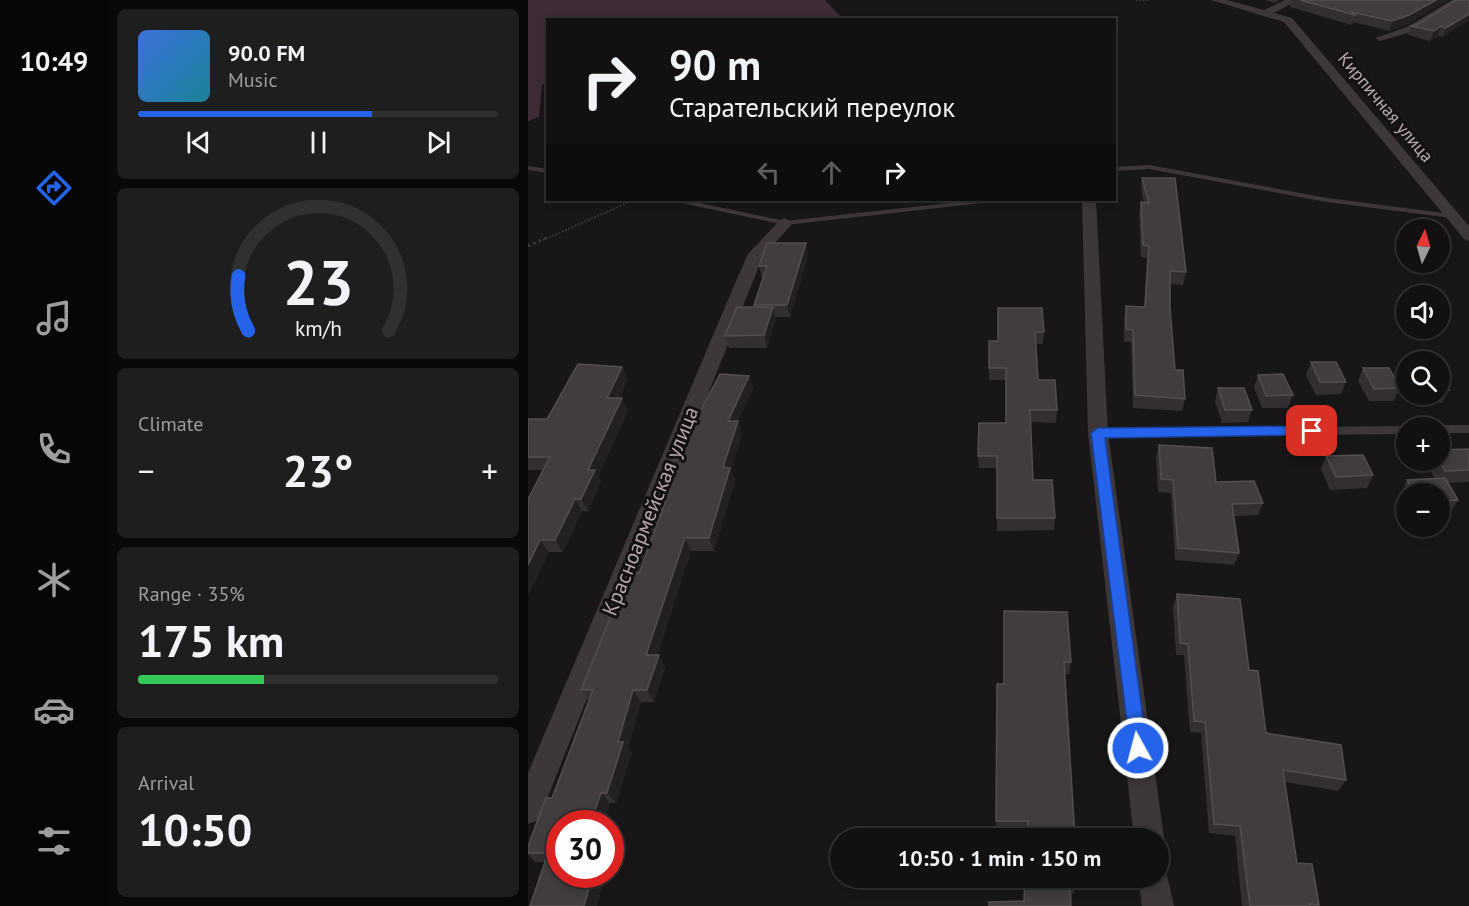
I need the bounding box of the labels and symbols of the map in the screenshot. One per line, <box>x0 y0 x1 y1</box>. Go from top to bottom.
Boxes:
street label: Кирпичная улица <box>1333 47 1439 167</box>
north arrow <box>1396 219 1450 273</box>
street label: Красноармейская улица <box>596 403 704 619</box>
pin <box>1286 405 1337 456</box>
position arrow <box>1106 716 1170 780</box>
speed limit sign: 30 <box>546 810 624 888</box>

